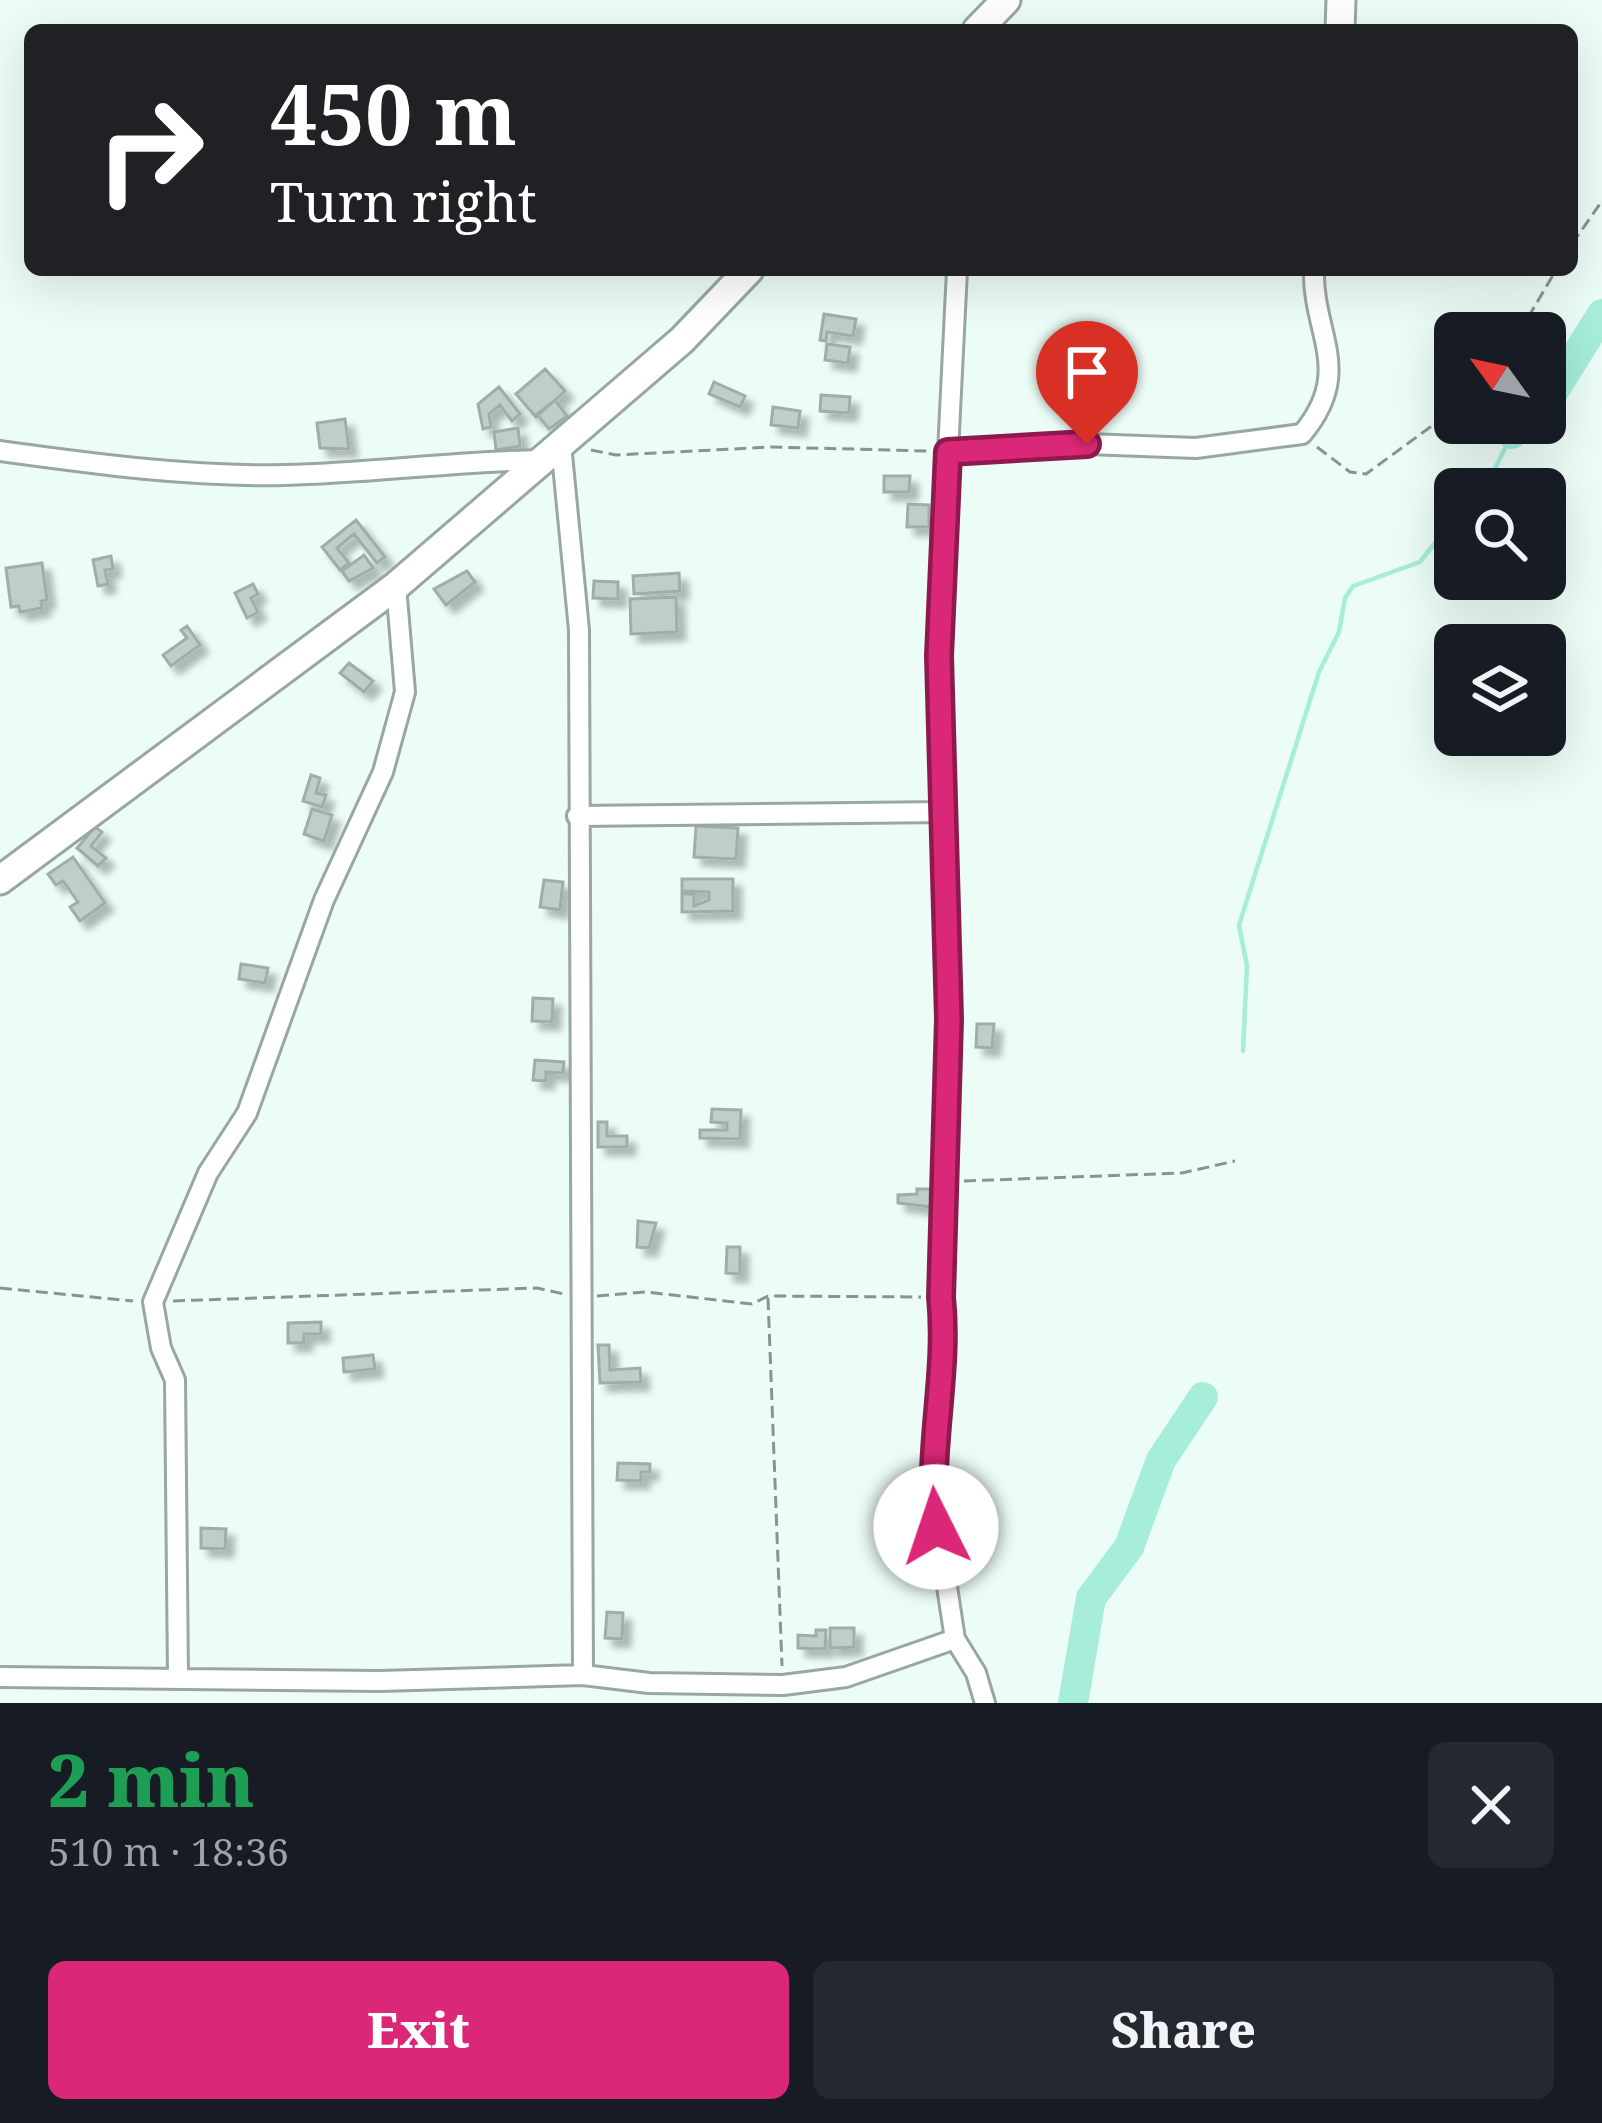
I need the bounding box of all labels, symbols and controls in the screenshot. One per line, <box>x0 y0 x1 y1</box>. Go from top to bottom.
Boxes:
text: 450 m <box>270 55 517 170</box>
icon: right <box>72 72 228 228</box>
text: Turn right <box>270 164 537 238</box>
north arrow <box>1434 312 1566 444</box>
map controls <box>1434 312 1566 756</box>
pin <box>1036 321 1138 444</box>
icon: arrive <box>1054 339 1120 405</box>
button: search <box>1434 468 1566 600</box>
button: layers <box>1434 624 1566 756</box>
position arrow <box>873 1464 999 1590</box>
text: 2 min <box>48 1730 255 1828</box>
button: close <box>1428 1742 1554 1868</box>
text: 510 m · 18:36 <box>48 1824 289 1877</box>
button: Exit <box>48 1961 789 2099</box>
button: Share <box>813 1961 1554 2099</box>

